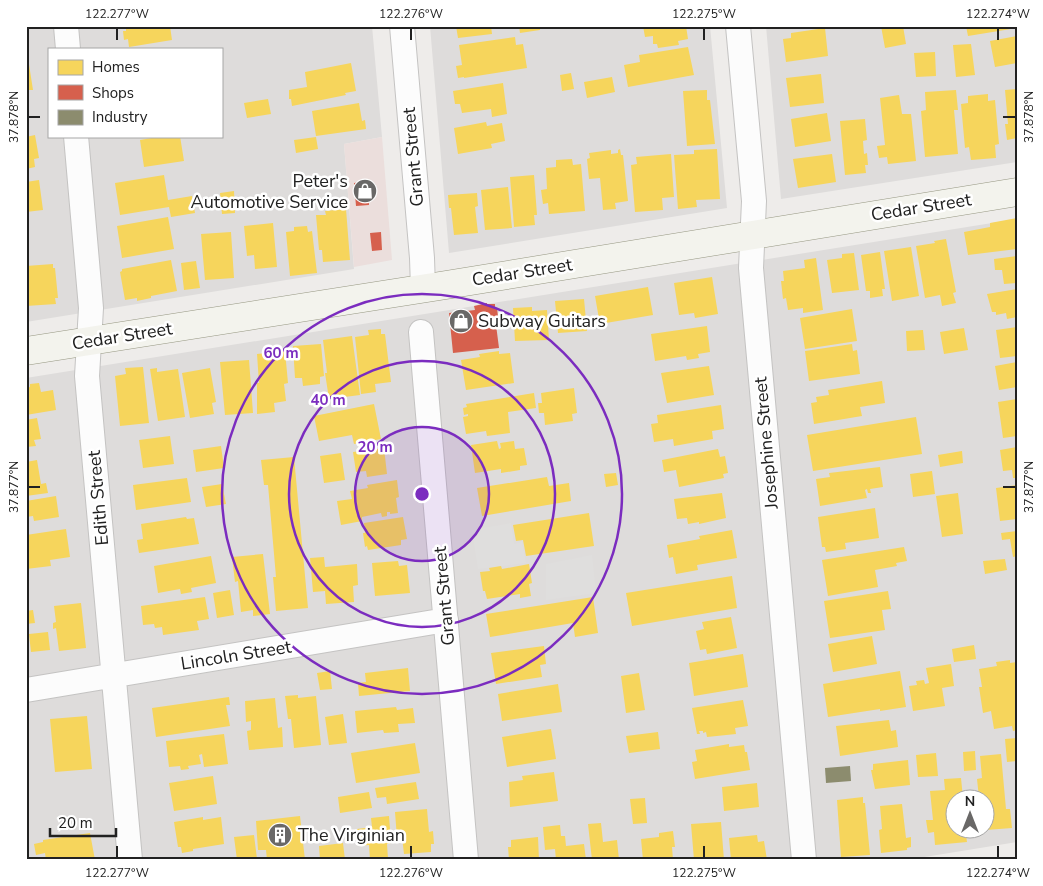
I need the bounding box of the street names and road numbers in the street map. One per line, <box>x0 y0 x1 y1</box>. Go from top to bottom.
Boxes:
street label: Grant Street <box>397 106 429 207</box>
street label: Cedar Street <box>869 187 974 227</box>
street label: Cedar Street <box>470 252 575 292</box>
street label: Cedar Street <box>70 316 175 356</box>
street label: Josephine Street <box>748 375 784 511</box>
street label: Edith Street <box>82 449 114 547</box>
street label: Grant Street <box>428 545 460 646</box>
street label: Lincoln Street <box>179 634 294 676</box>

